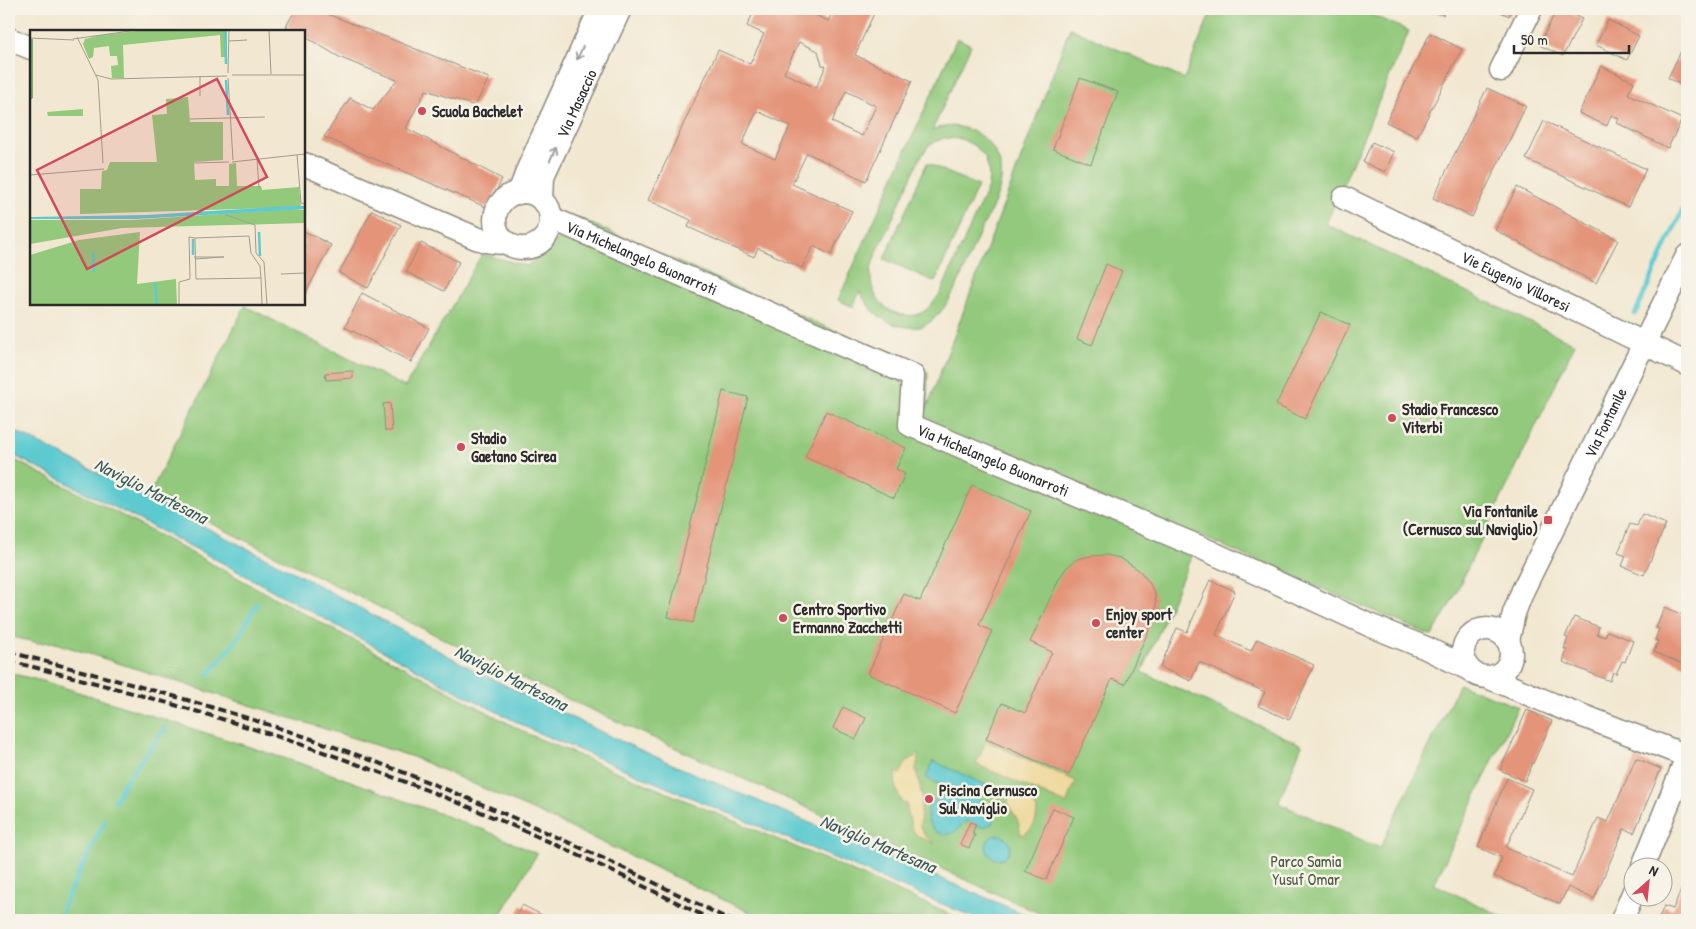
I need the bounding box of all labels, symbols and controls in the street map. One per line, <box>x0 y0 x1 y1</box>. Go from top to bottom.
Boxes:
scale bar <box>1514 22 1628 54</box>
text: 50 m <box>1521 29 1548 50</box>
inset map <box>30 30 305 305</box>
one-way arrow <box>575 45 585 60</box>
street label: Via Masaccio <box>551 65 602 141</box>
place label: Scuola Bachelet <box>432 100 523 122</box>
marker: Scuola Bachelet <box>416 105 428 117</box>
one-way arrow <box>549 147 559 162</box>
street label: Via Michelangelo Buonarroti <box>563 215 721 300</box>
street label: Vie Eugenio Villoresi <box>1458 245 1574 317</box>
street label: Via Fontanile <box>1579 383 1632 461</box>
place label: Stadio Francesco Viterbi <box>1402 398 1499 438</box>
marker: Stadio Francesco Viterbi <box>1386 412 1398 424</box>
street label: Via Michelangelo Buonarroti <box>913 418 1072 502</box>
place label: Stadio Gaetano Scirea <box>471 427 557 467</box>
marker: Stadio Gaetano Scirea <box>455 441 467 453</box>
water label: Naviglio Martesana <box>91 451 214 531</box>
place label: Via Fontanile (Cernusco sul Naviglio) <box>1403 500 1539 541</box>
marker: Via Fontanile (Cernusco sul Naviglio) <box>1542 514 1554 526</box>
place label: Centro Sportivo Ermanno Zacchetti <box>793 598 902 638</box>
place label: Enjoy sport center <box>1106 603 1173 643</box>
marker: Centro Sportivo Ermanno Zacchetti <box>777 612 789 624</box>
marker: Enjoy sport center <box>1090 617 1102 629</box>
water label: Naviglio Martesana <box>451 638 574 718</box>
place label: Piscina Cernusco Sul Naviglio <box>939 779 1038 820</box>
marker: Piscina Cernusco Sul Naviglio <box>923 793 935 805</box>
water label: Naviglio Martesana <box>817 808 942 880</box>
park label: Parco Samia Yusuf Omar <box>1271 850 1341 890</box>
north arrow <box>1624 856 1674 906</box>
text: N <box>1646 860 1662 880</box>

